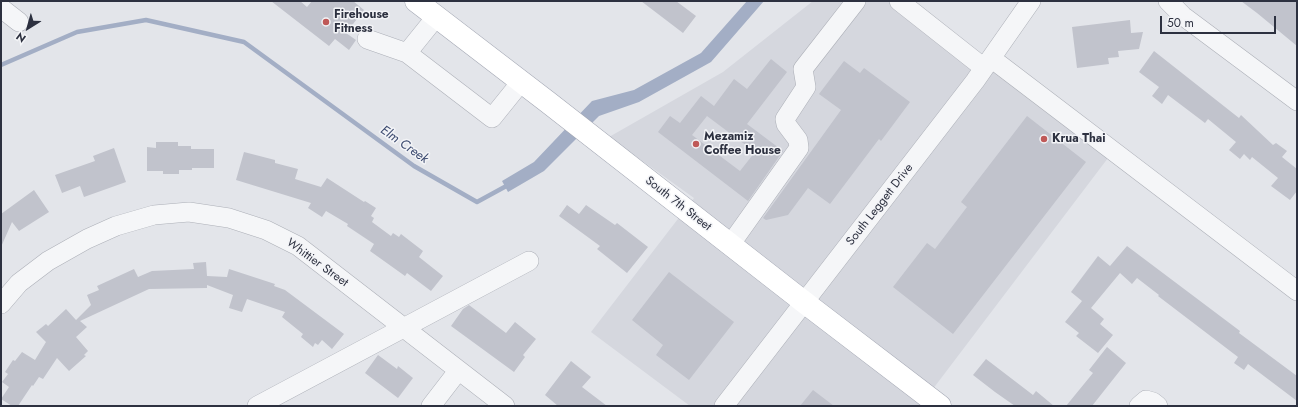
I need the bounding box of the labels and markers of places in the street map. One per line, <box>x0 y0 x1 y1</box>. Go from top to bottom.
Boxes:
place label: Firehouse Fitness <box>334 8 389 36</box>
marker: Firehouse Fitness <box>321 17 331 27</box>
place label: Mezamiz Coffee House <box>704 130 781 158</box>
place label: Krua Thai <box>1052 132 1106 146</box>
marker: Krua Thai <box>1039 134 1049 144</box>
marker: Mezamiz Coffee House <box>691 139 701 149</box>

